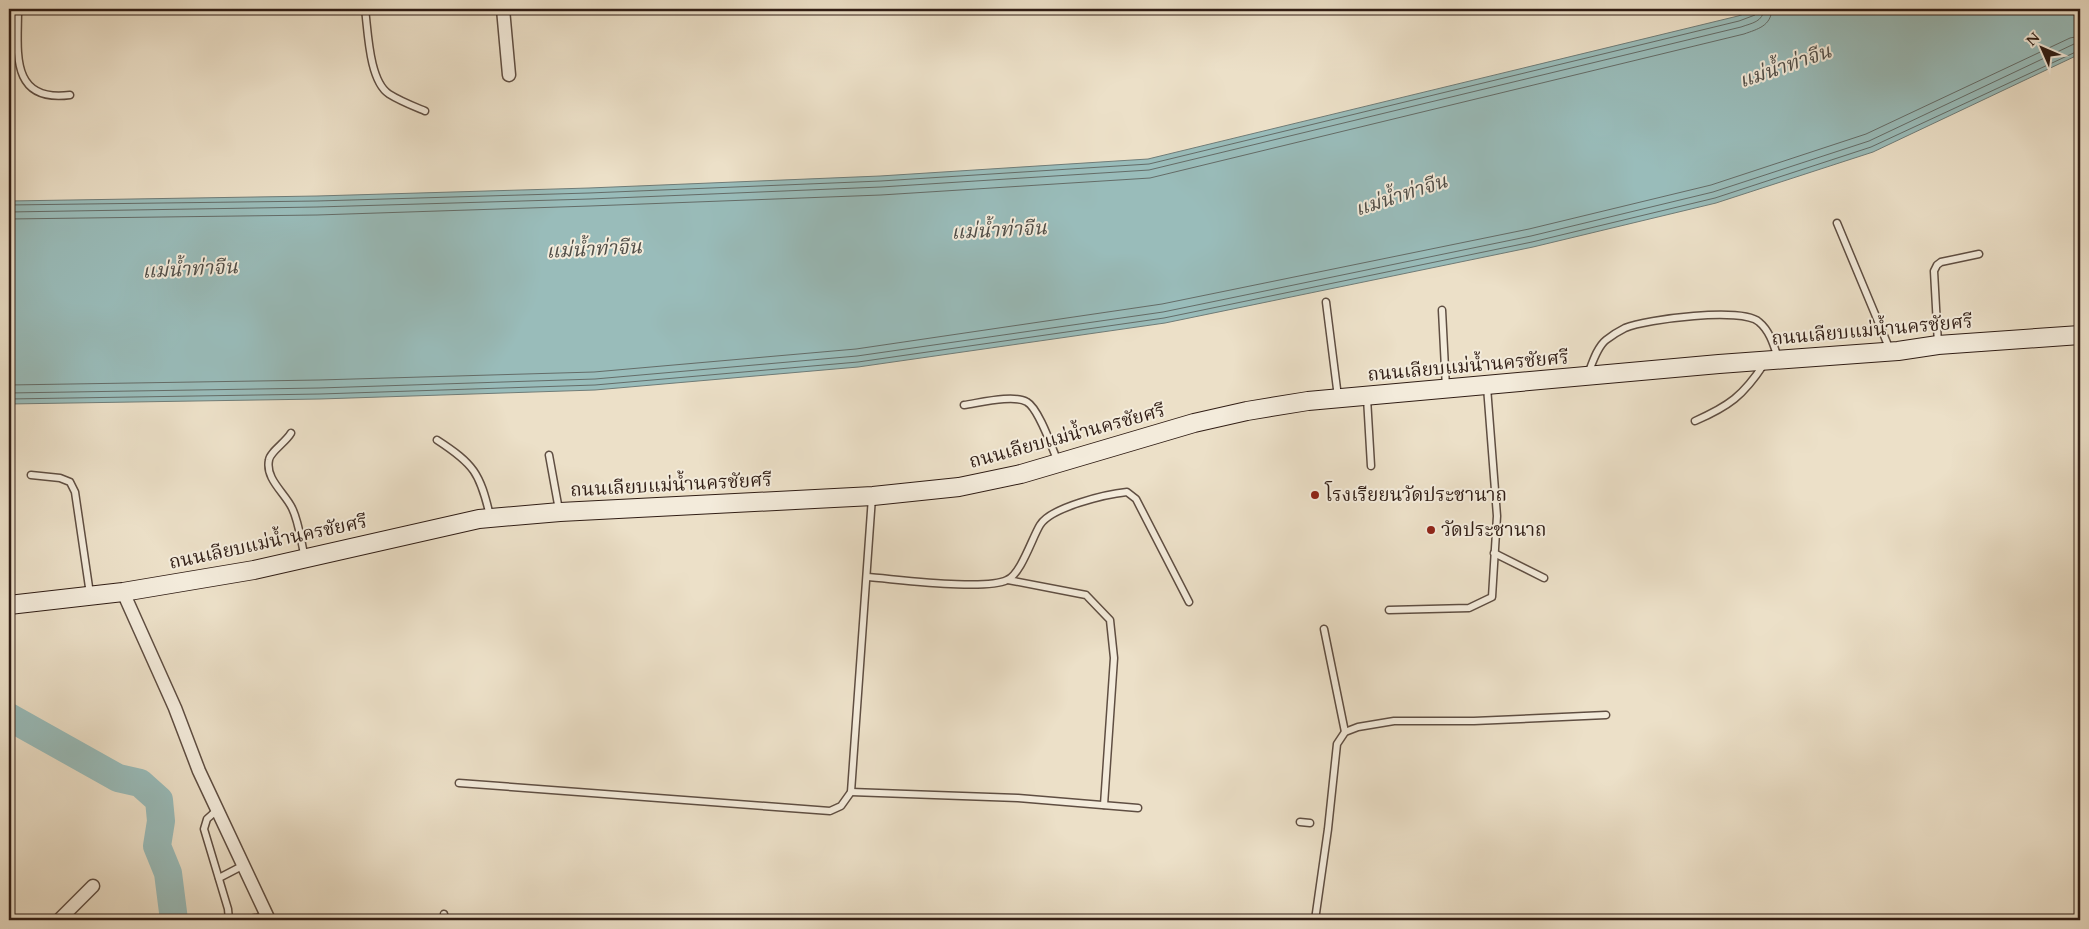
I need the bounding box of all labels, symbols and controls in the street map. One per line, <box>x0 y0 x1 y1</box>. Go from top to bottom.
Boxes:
north arrow <box>2016 22 2066 72</box>
text: N <box>2022 28 2044 50</box>
water label: แม่น้ำท่าจีน <box>1735 35 1835 94</box>
water label: แม่น้ำท่าจีน <box>1351 165 1452 223</box>
water label: แม่น้ำท่าจีน <box>950 212 1048 246</box>
water label: แม่น้ำท่าจีน <box>545 231 643 265</box>
water label: แม่น้ำท่าจีน <box>141 251 239 285</box>
street label: ถนนเลียบแม่น้ำนครชัยศรี <box>1770 306 1974 352</box>
street label: ถนนเลียบแม่น้ำนครชัยศรี <box>1366 342 1570 388</box>
street label: ถนนเลียบแม่น้ำนครชัยศรี <box>966 395 1168 475</box>
street label: ถนนเลียบแม่น้ำนครชัยศรี <box>569 465 772 503</box>
place label: โรงเรียยนวัดประชานาถ <box>1324 480 1507 508</box>
marker: โรงเรียยนวัดประชานาถ <box>1309 489 1321 501</box>
street label: ถนนเลียบแม่น้ำนครชัยศรี <box>166 506 369 576</box>
place label: วัดประชานาถ <box>1441 517 1547 543</box>
marker: วัดประชานาถ <box>1425 524 1437 536</box>

